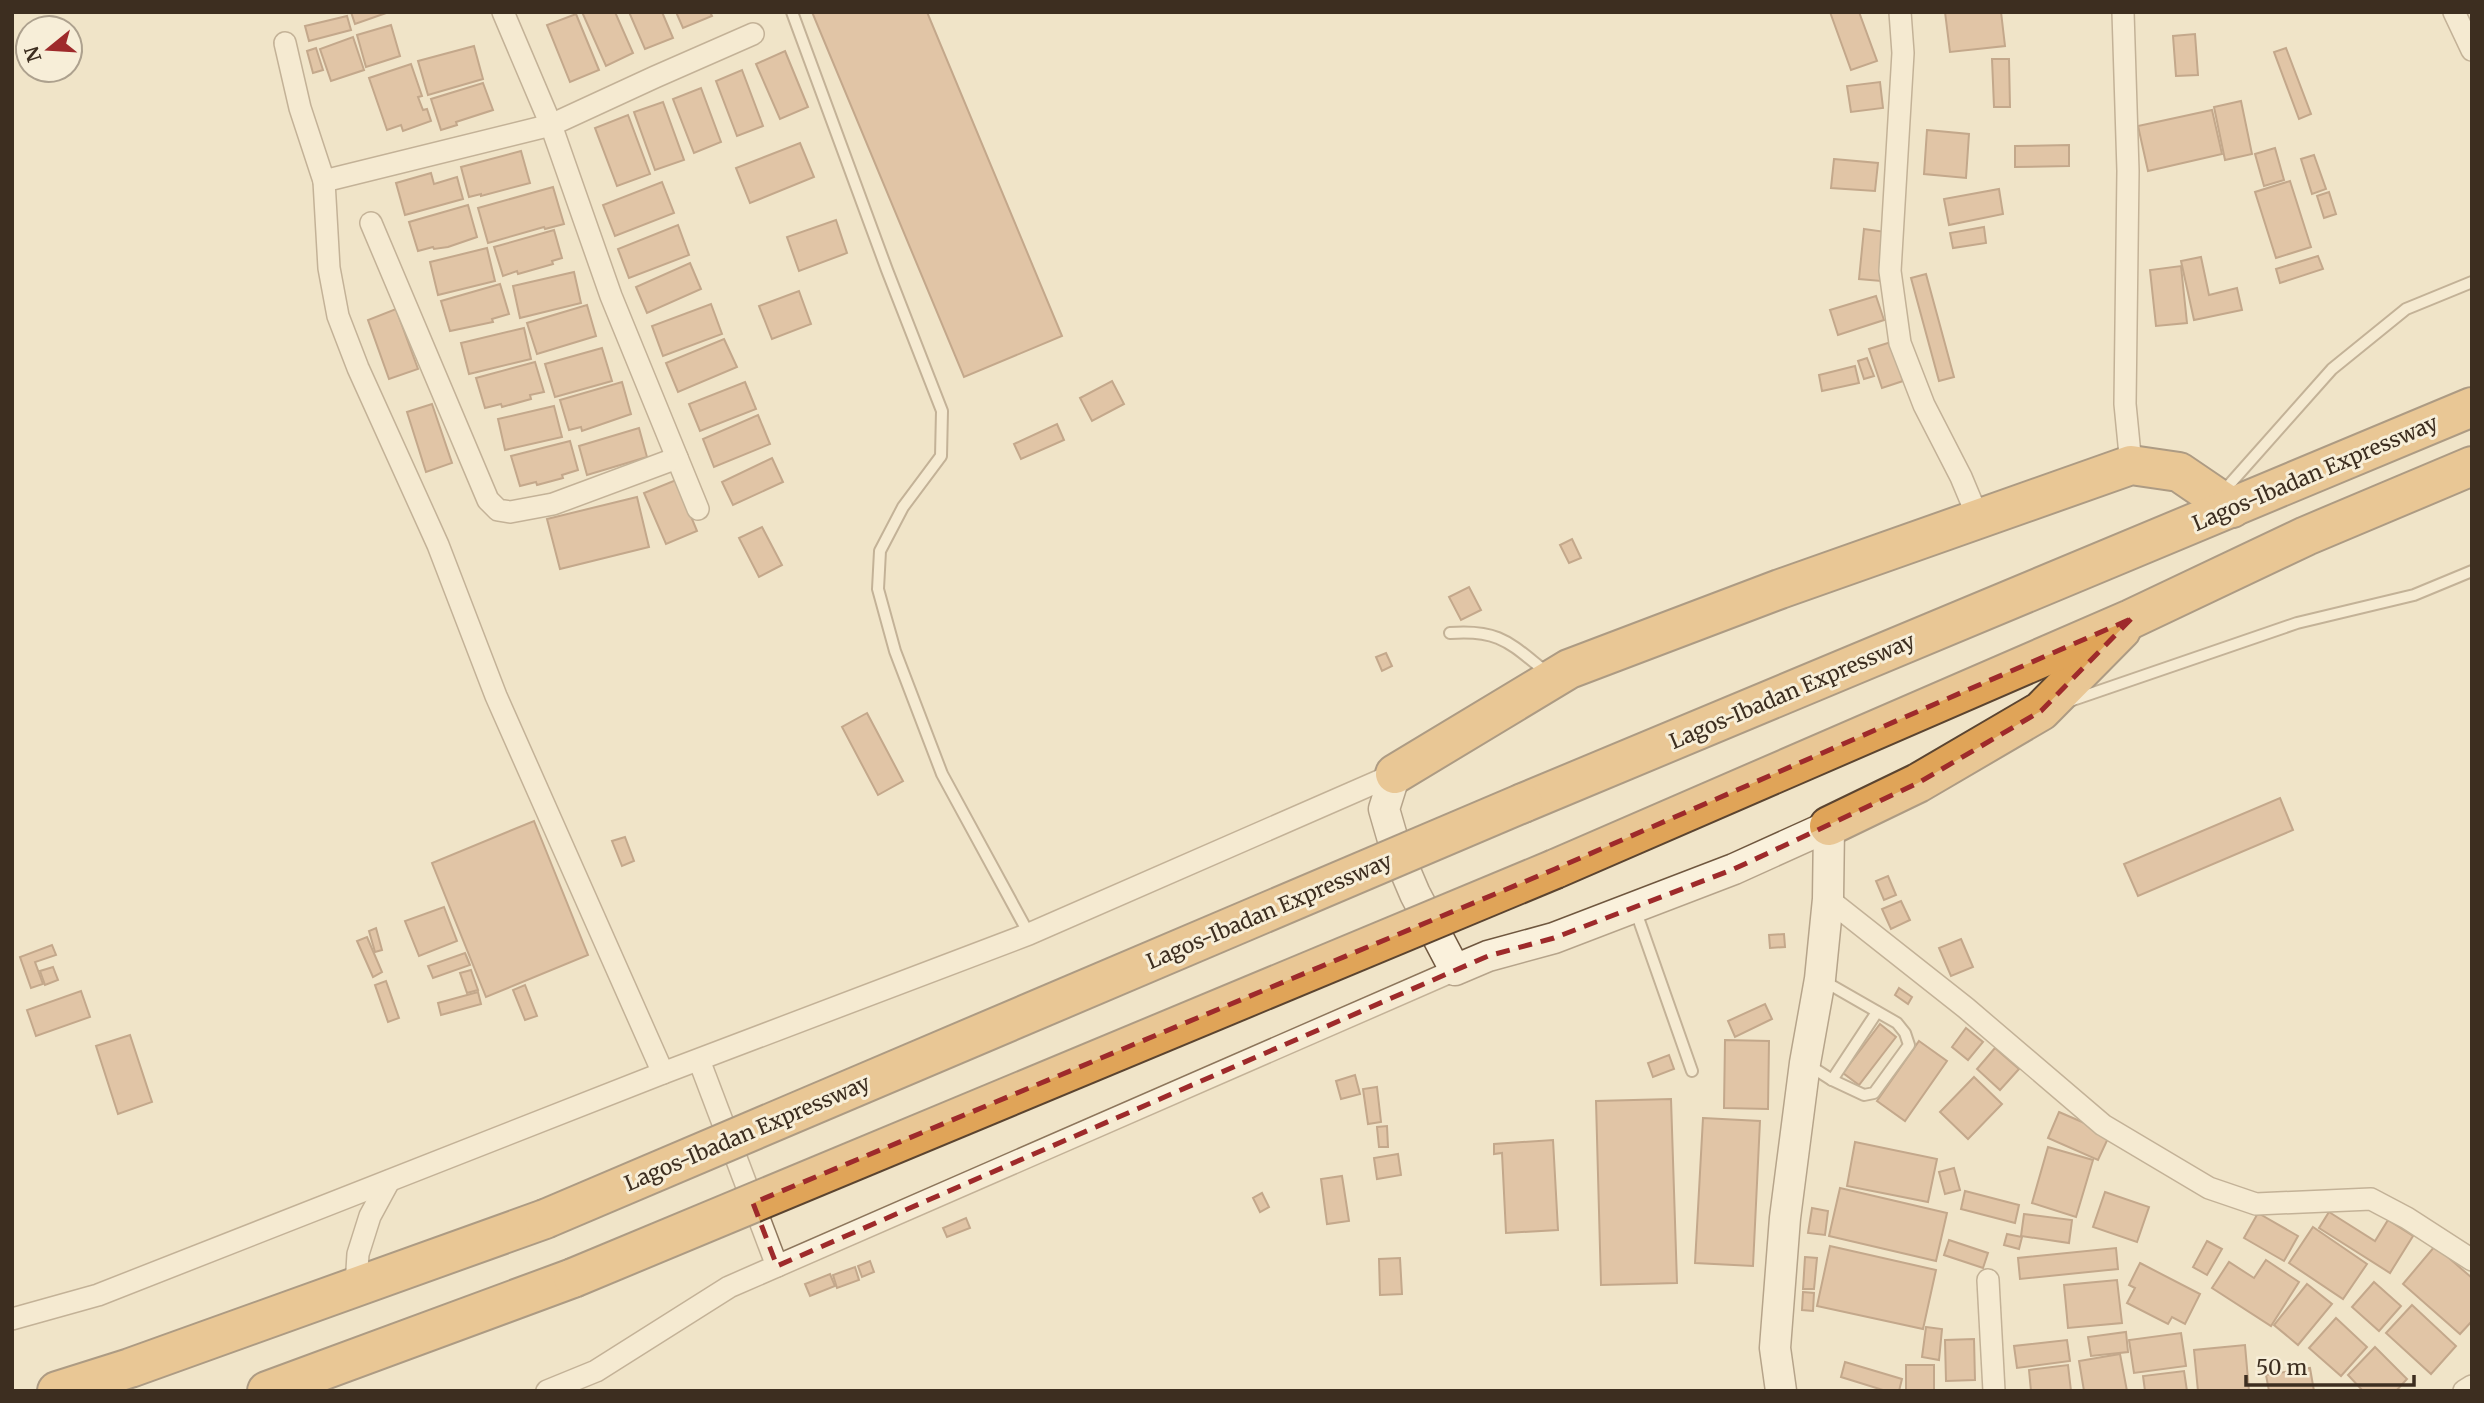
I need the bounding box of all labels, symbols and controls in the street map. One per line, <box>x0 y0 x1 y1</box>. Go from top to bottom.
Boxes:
north arrow <box>14 14 84 84</box>
text: N <box>19 43 47 65</box>
street label: Lagos-Ibadan Expressway <box>2188 409 2442 537</box>
street label: Lagos-Ibadan Expressway <box>1665 627 1919 755</box>
street label: Lagos-Ibadan Expressway <box>1142 847 1396 975</box>
street label: Lagos-Ibadan Expressway <box>620 1069 874 1197</box>
scale bar <box>2246 1344 2414 1388</box>
text: 50 m <box>2256 1354 2307 1381</box>

